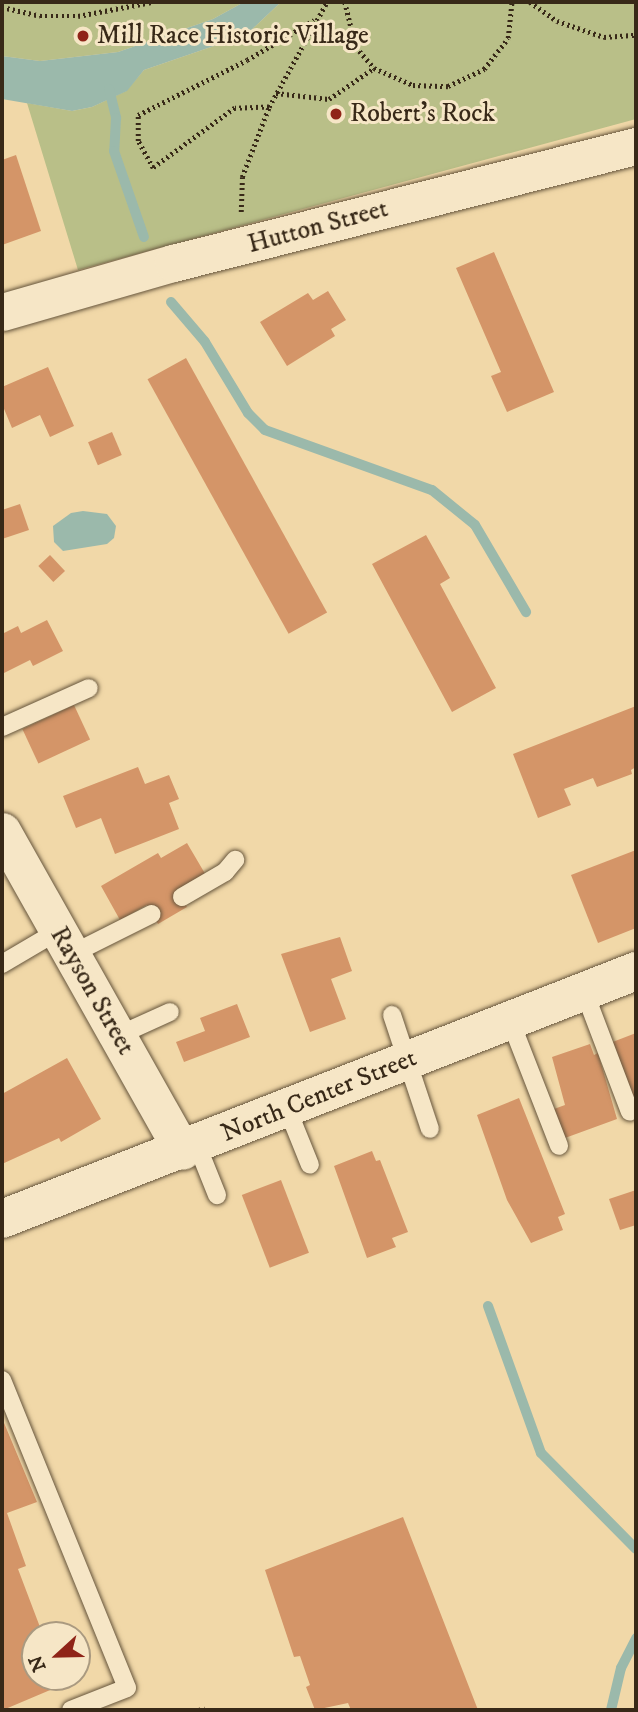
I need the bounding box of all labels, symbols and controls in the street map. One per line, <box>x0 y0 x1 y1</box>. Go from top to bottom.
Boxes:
place label: Mill Race Historic Village <box>97 20 369 52</box>
marker: Mill Race Historic Village <box>75 28 91 44</box>
place label: Robert's Rock <box>350 98 495 130</box>
marker: Robert's Rock <box>328 106 344 122</box>
street label: Hutton Street <box>244 193 392 261</box>
street label: Rayson Street <box>43 921 141 1061</box>
street label: North Center Street <box>217 1043 421 1149</box>
north arrow <box>21 1621 91 1691</box>
text: N <box>24 1652 52 1675</box>

